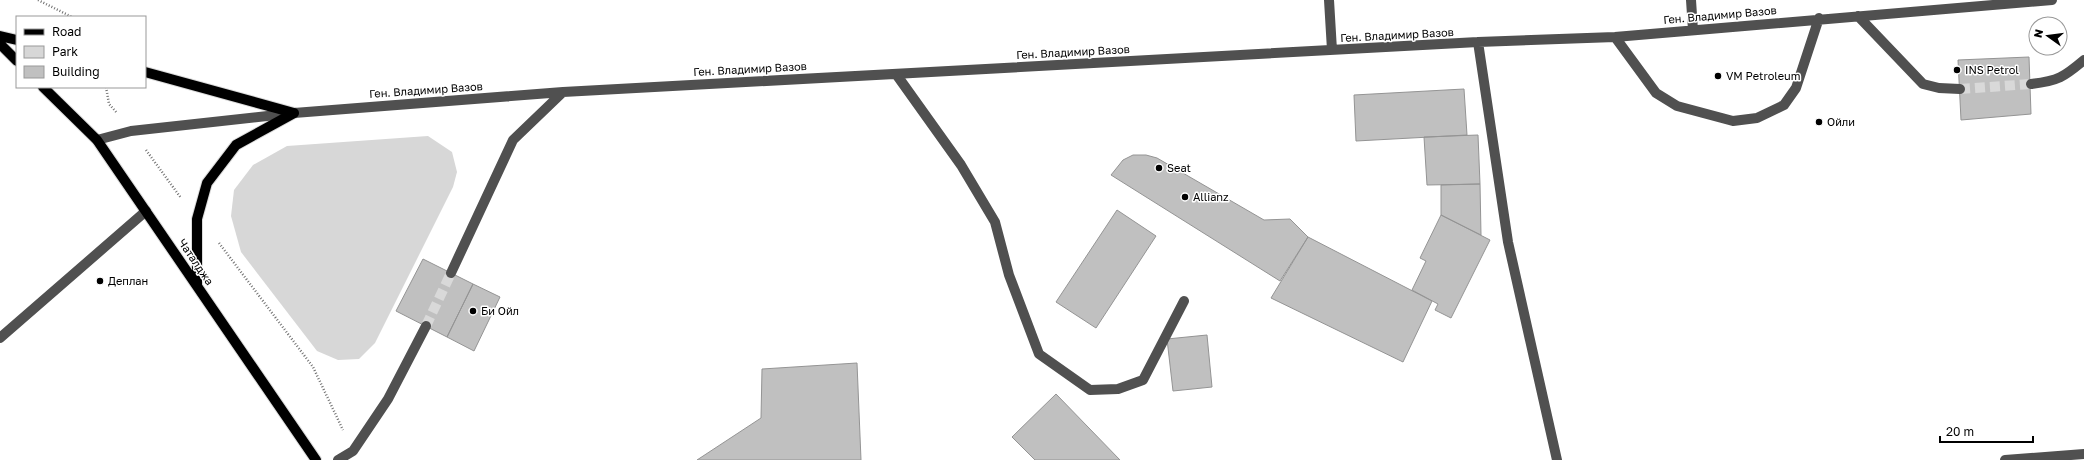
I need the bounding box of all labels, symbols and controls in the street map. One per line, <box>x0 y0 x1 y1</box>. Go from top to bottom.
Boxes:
street label: Ген. Владимир Вазов <box>1663 3 1777 26</box>
legend <box>16 16 146 88</box>
north arrow <box>2028 16 2068 56</box>
text: Road <box>52 24 81 39</box>
street label: Ген. Владимир Вазов <box>1340 25 1454 44</box>
text: N <box>2030 28 2045 39</box>
street label: Ген. Владимир Вазов <box>1016 42 1130 61</box>
text: Park <box>52 44 78 59</box>
street label: Ген. Владимир Вазов <box>693 59 807 78</box>
place label: INS Petrol <box>1965 63 2019 76</box>
text: Building <box>52 64 100 79</box>
marker: INS Petrol <box>1952 65 1962 75</box>
place label: VM Petroleum <box>1726 69 1800 82</box>
marker: VM Petroleum <box>1713 71 1723 81</box>
street label: Ген. Владимир Вазов <box>369 79 483 100</box>
place label: Ойли <box>1827 115 1855 128</box>
marker: Ойли <box>1814 117 1824 127</box>
place label: Seat <box>1167 161 1191 174</box>
marker: Seat <box>1154 163 1164 173</box>
place label: Allianz <box>1193 190 1229 203</box>
marker: Allianz <box>1180 192 1190 202</box>
street label: Чаталджа <box>176 236 217 287</box>
place label: Деплан <box>108 274 148 287</box>
marker: Деплан <box>95 276 105 286</box>
place label: Би Ойл <box>481 304 519 317</box>
marker: Би Ойл <box>468 306 478 316</box>
scale bar <box>1940 418 2033 444</box>
text: 20 m <box>1946 424 1974 439</box>

